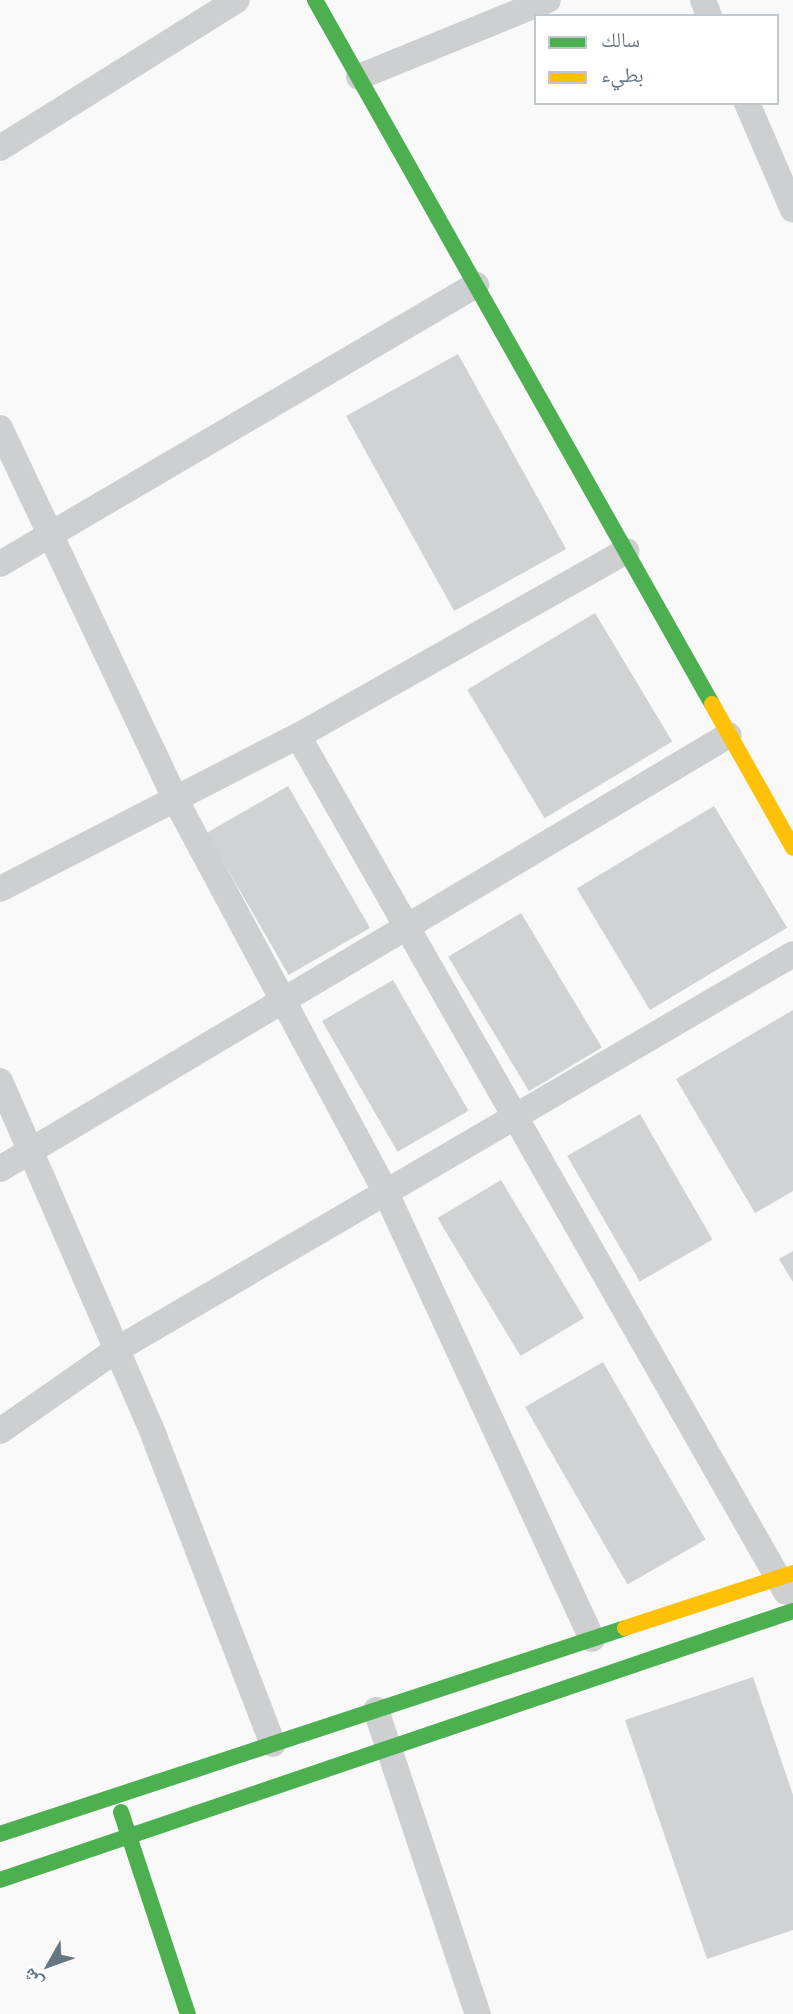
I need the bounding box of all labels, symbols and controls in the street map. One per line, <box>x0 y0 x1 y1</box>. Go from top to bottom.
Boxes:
legend <box>534 14 779 105</box>
text: سالك <box>601 28 640 52</box>
text: بطيء <box>601 63 644 87</box>
north arrow <box>14 1930 84 2000</box>
text: ش <box>17 1964 48 1994</box>

